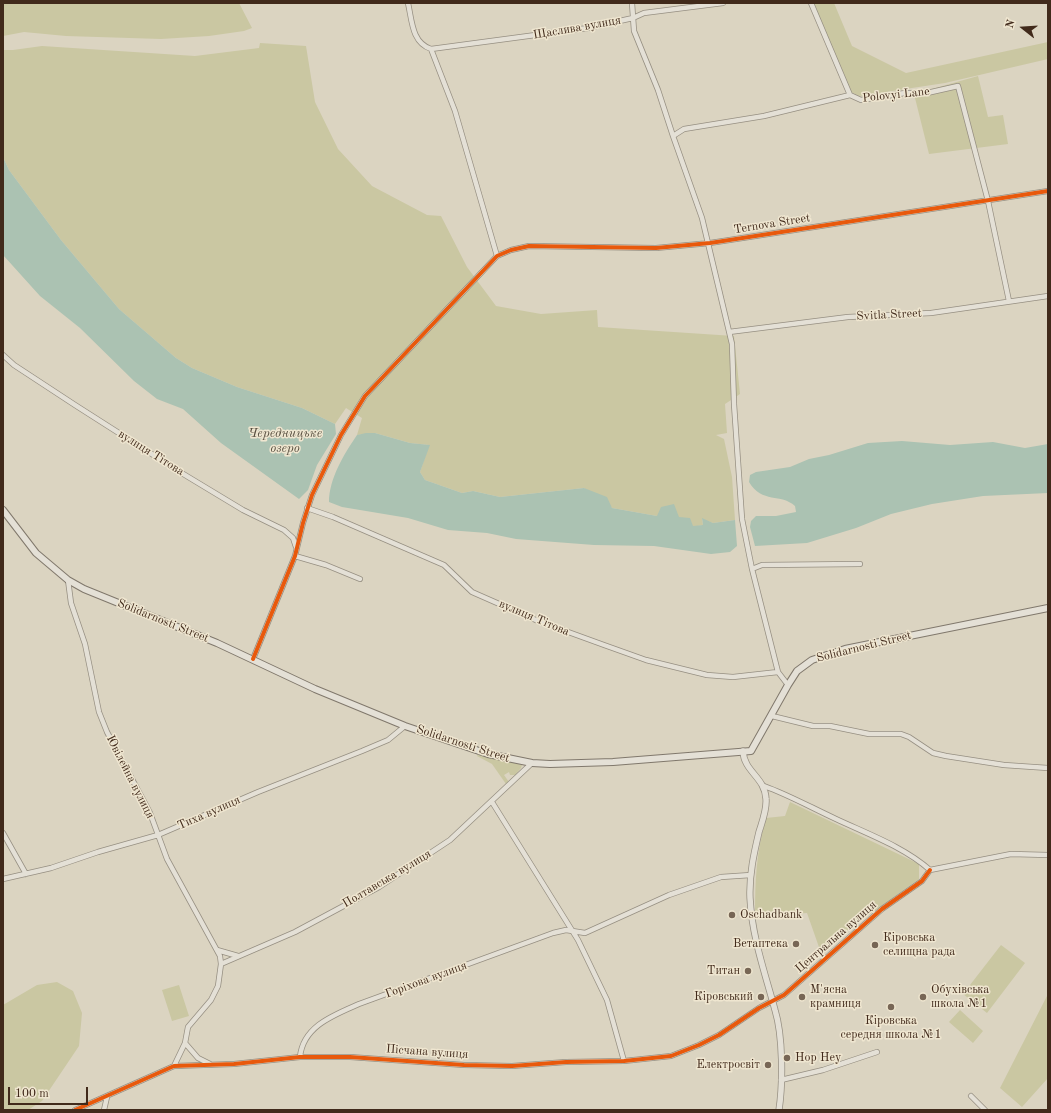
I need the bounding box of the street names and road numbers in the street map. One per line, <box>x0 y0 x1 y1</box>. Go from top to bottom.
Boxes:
street label: Щаслива вулиця <box>532 13 622 43</box>
street label: Polovyi Lane <box>862 84 930 106</box>
street label: Ternova Street <box>733 211 811 237</box>
street label: Svitla Street <box>856 306 922 324</box>
street label: вулиця Тітова <box>115 427 187 479</box>
street label: Solidarnosti Street <box>115 596 211 646</box>
street label: вулиця Тітова <box>497 597 571 639</box>
street label: Solidarnosti Street <box>815 628 913 666</box>
street label: Solidarnosti Street <box>415 722 511 766</box>
street label: Ювілейна вулиця <box>103 733 157 821</box>
street label: Тиха вулиця <box>175 793 243 833</box>
street label: Полтавська вулиця <box>340 847 434 911</box>
street label: Центральна вулиця <box>792 898 880 976</box>
street label: Горіхова вулиця <box>383 959 469 1001</box>
street label: Пісчана вулиця <box>385 1042 469 1062</box>

